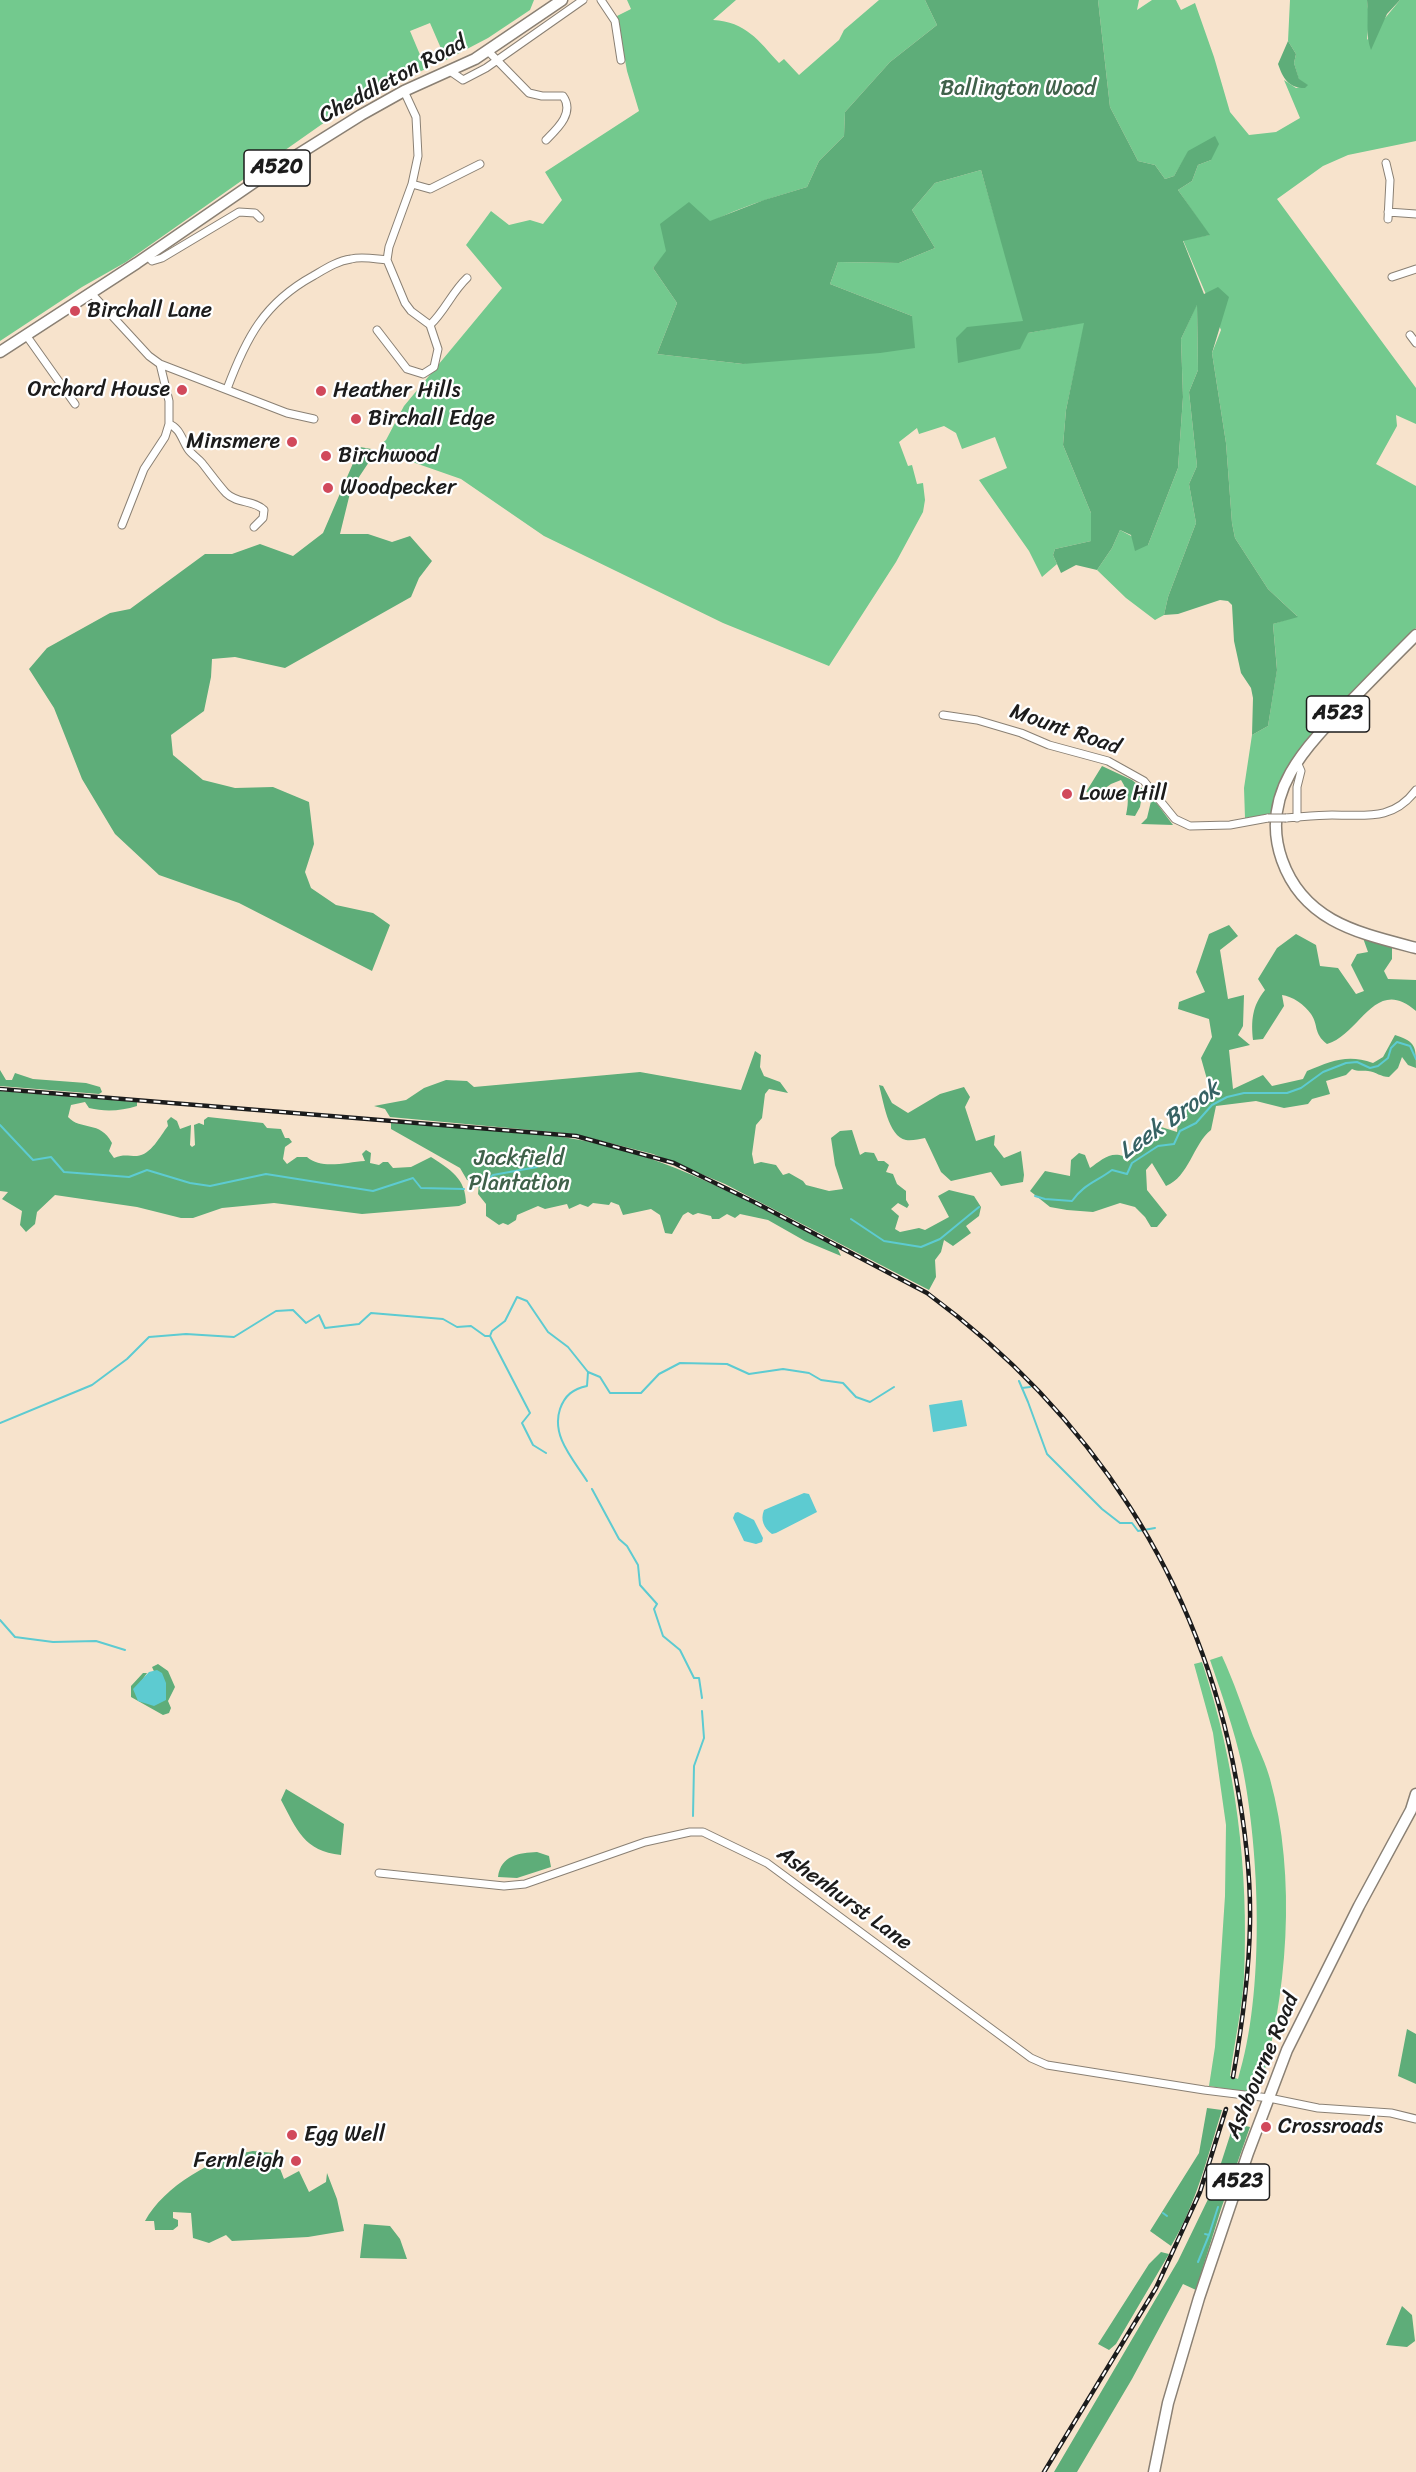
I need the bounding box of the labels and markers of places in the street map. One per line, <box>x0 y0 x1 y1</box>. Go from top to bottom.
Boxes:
place label: Birchall Lane <box>87 298 212 324</box>
marker: Birchall Lane <box>68 304 82 318</box>
place label: Orchard House <box>28 377 170 403</box>
place label: Heather Hills <box>333 378 461 404</box>
marker: Orchard House <box>175 383 189 397</box>
marker: Heather Hills <box>314 384 328 398</box>
place label: Birchall Edge <box>368 406 495 432</box>
marker: Birchall Edge <box>349 412 363 426</box>
place label: Minsmere <box>186 429 280 455</box>
marker: Minsmere <box>285 435 299 449</box>
place label: Birchwood <box>338 443 438 469</box>
marker: Birchwood <box>319 449 333 463</box>
place label: Woodpecker <box>340 475 456 501</box>
marker: Woodpecker <box>321 481 335 495</box>
place label: Lowe Hill <box>1079 781 1167 807</box>
marker: Lowe Hill <box>1060 787 1074 801</box>
place label: Crossroads <box>1278 2114 1383 2140</box>
marker: Crossroads <box>1259 2120 1273 2134</box>
place label: Egg Well <box>304 2122 385 2148</box>
marker: Egg Well <box>285 2128 299 2142</box>
place label: Fernleigh <box>194 2148 284 2174</box>
marker: Fernleigh <box>289 2154 303 2168</box>

